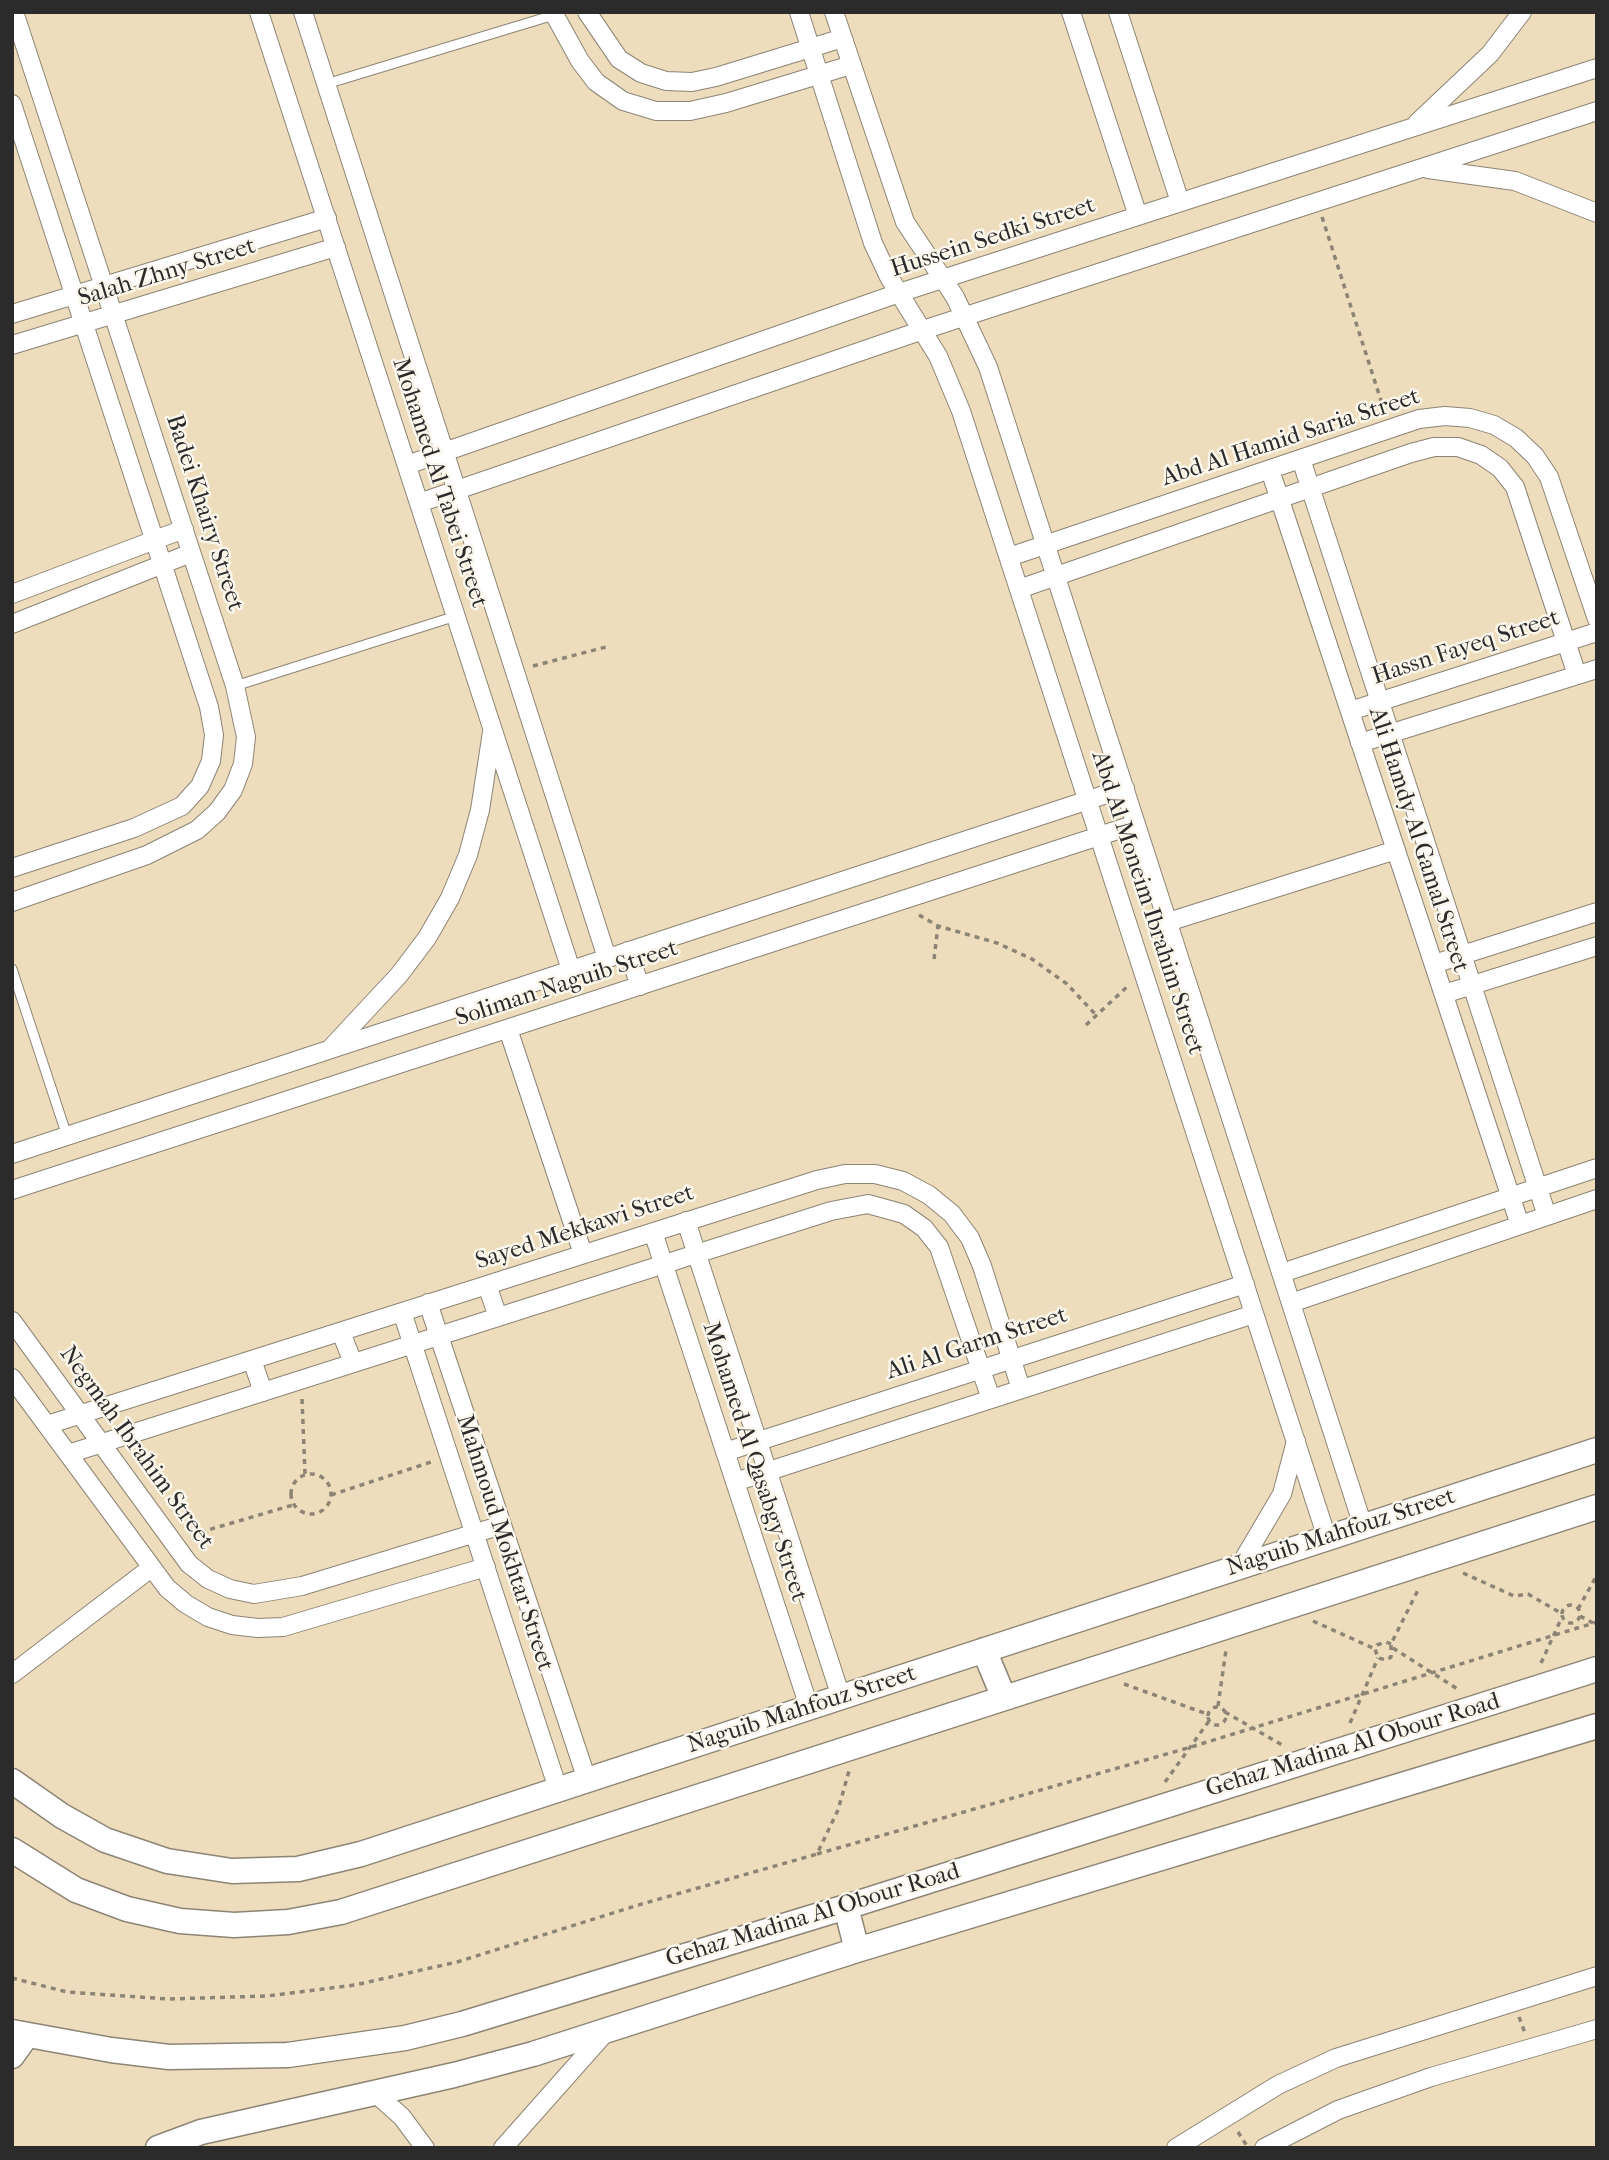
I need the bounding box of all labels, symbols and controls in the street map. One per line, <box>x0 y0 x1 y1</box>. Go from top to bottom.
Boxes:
street label: Hussein Sedki Street <box>887 191 1099 285</box>
street label: Salah Zhny Street <box>75 232 259 314</box>
street label: Mohamed Al Tabei Street <box>385 355 493 611</box>
street label: Abd Al Hamid Saria Street <box>1159 383 1423 493</box>
street label: Badei Khairy Street <box>159 411 249 615</box>
street label: Hassn Fayeq Street <box>1369 604 1563 692</box>
street label: Ali Hamdy Al Gamal Street <box>1362 704 1474 976</box>
street label: Abd Al Moneim Ibrahim Street <box>1084 748 1210 1058</box>
street label: Soliman Naguib Street <box>452 934 682 1034</box>
street label: Sayed Mekkawi Street <box>472 1179 698 1277</box>
street label: Ali Al Garm Street <box>883 1301 1071 1387</box>
street label: Mohamed Al Qasabgy Street <box>695 1319 813 1605</box>
street label: Negmah Ibrahim Street <box>53 1341 219 1555</box>
street label: Mahmoud Mokhtar Street <box>449 1411 559 1675</box>
street label: Naguib Mahfouz Street <box>1223 1482 1459 1584</box>
street label: Naguib Mahfouz Street <box>684 1659 920 1761</box>
street label: Gehaz Madina Al Obour Road <box>1203 1688 1503 1804</box>
street label: Gehaz Madina Al Obour Road <box>663 1858 963 1974</box>

